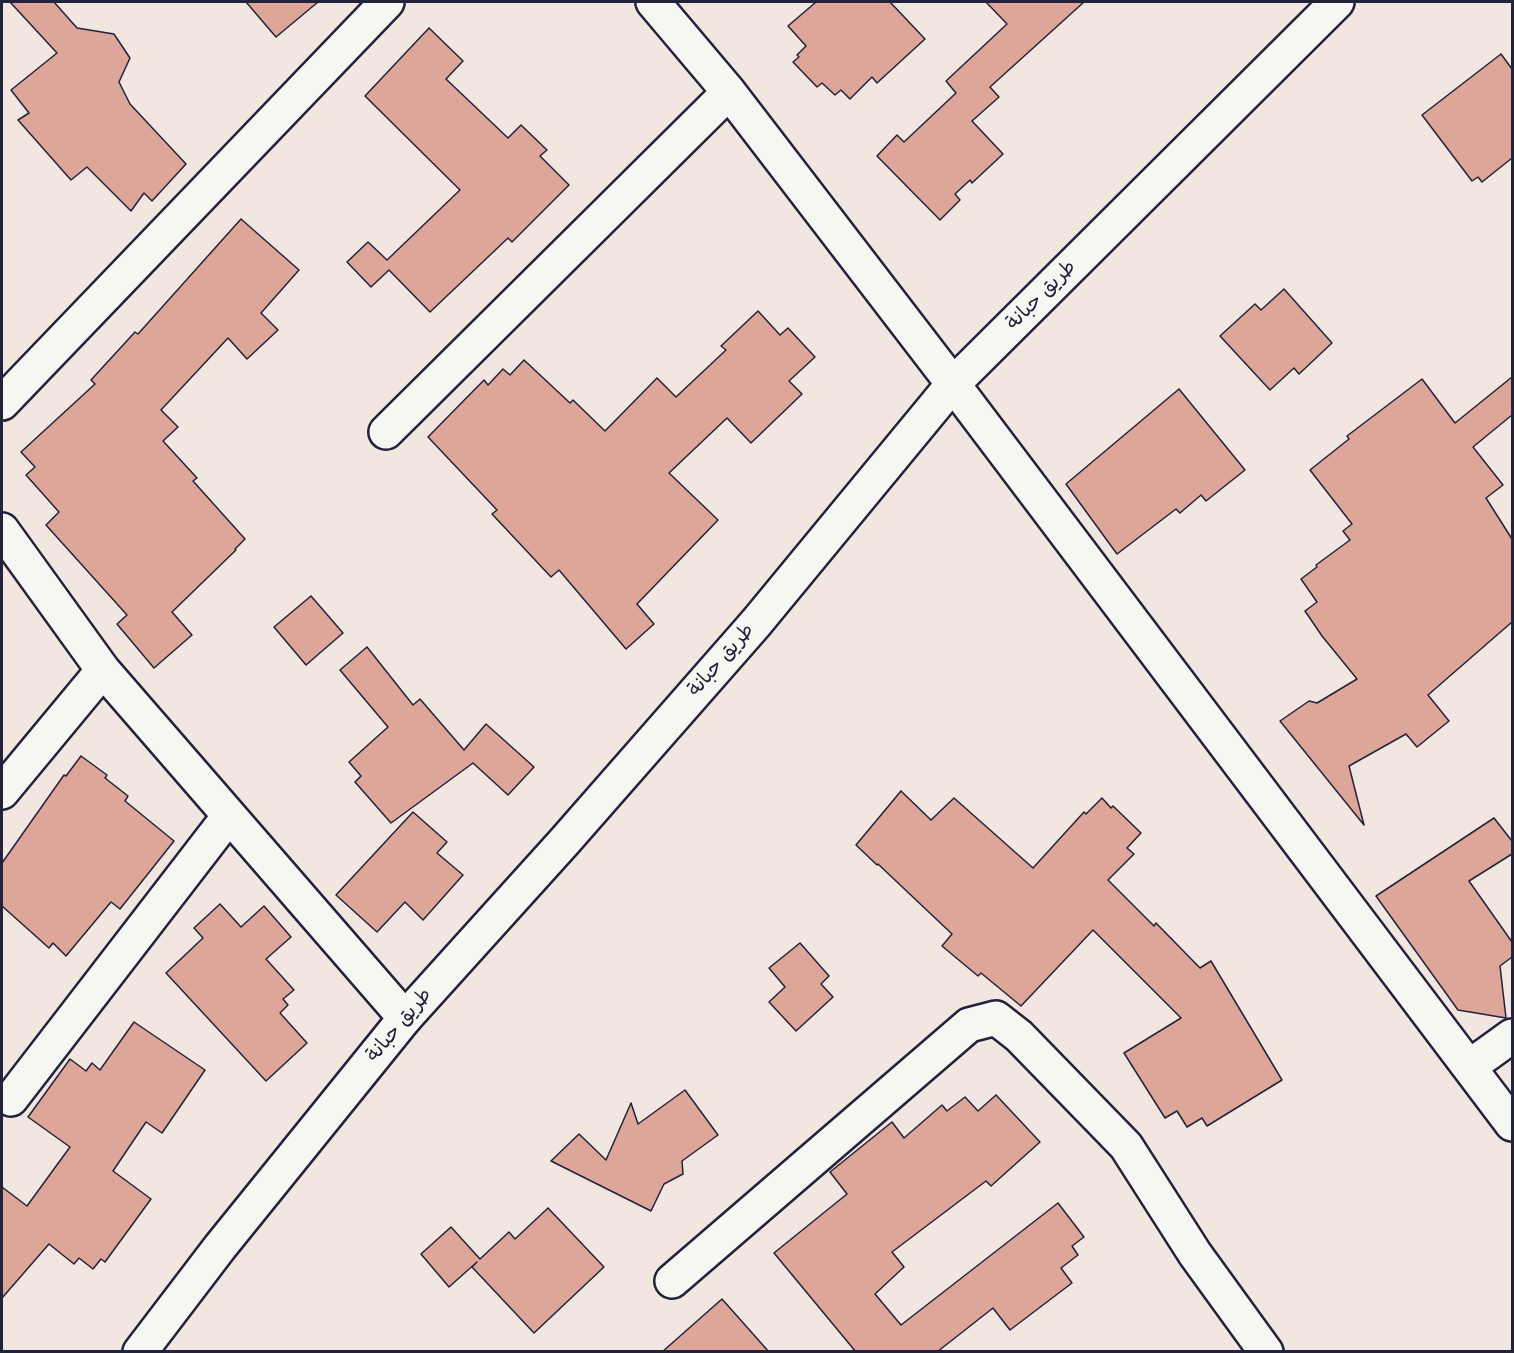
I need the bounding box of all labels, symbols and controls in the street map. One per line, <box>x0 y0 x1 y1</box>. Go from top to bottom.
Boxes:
street label: طريق حبانة <box>1002 256 1082 336</box>
street label: طريق حبانة <box>684 620 760 702</box>
street label: طريق حبانة <box>362 984 438 1068</box>

